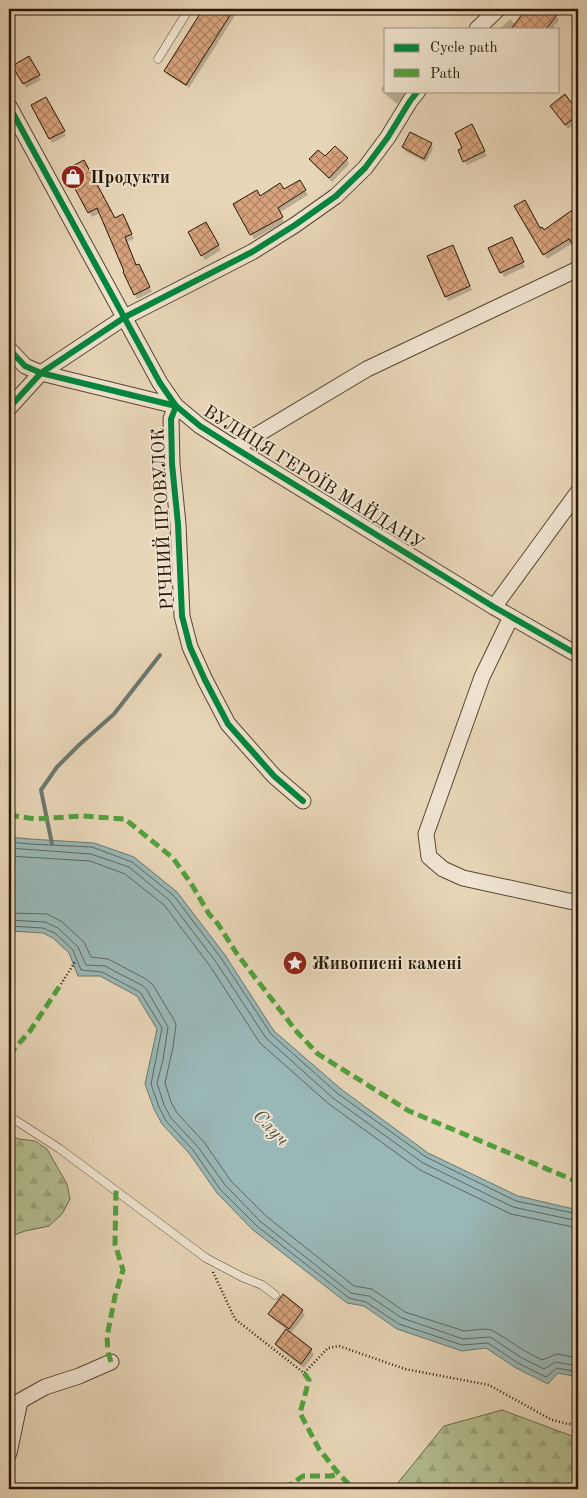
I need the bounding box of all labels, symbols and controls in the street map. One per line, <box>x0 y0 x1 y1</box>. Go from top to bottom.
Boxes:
legend <box>384 28 560 92</box>
text: Cycle path <box>430 41 498 56</box>
text: Path <box>430 67 460 82</box>
shop icon: Продукти <box>60 164 86 190</box>
place label: Продукти <box>90 169 170 187</box>
street label: ВУЛИЦЯ ГЕРОЇВ МАЙДАНУ <box>200 399 429 553</box>
street label: РІЧНИЙ ПРОВУЛОК <box>145 427 177 611</box>
place icon: Живописні камені <box>282 950 308 976</box>
place label: Живописні камені <box>312 955 462 973</box>
water label: Случ <box>249 1107 292 1151</box>

